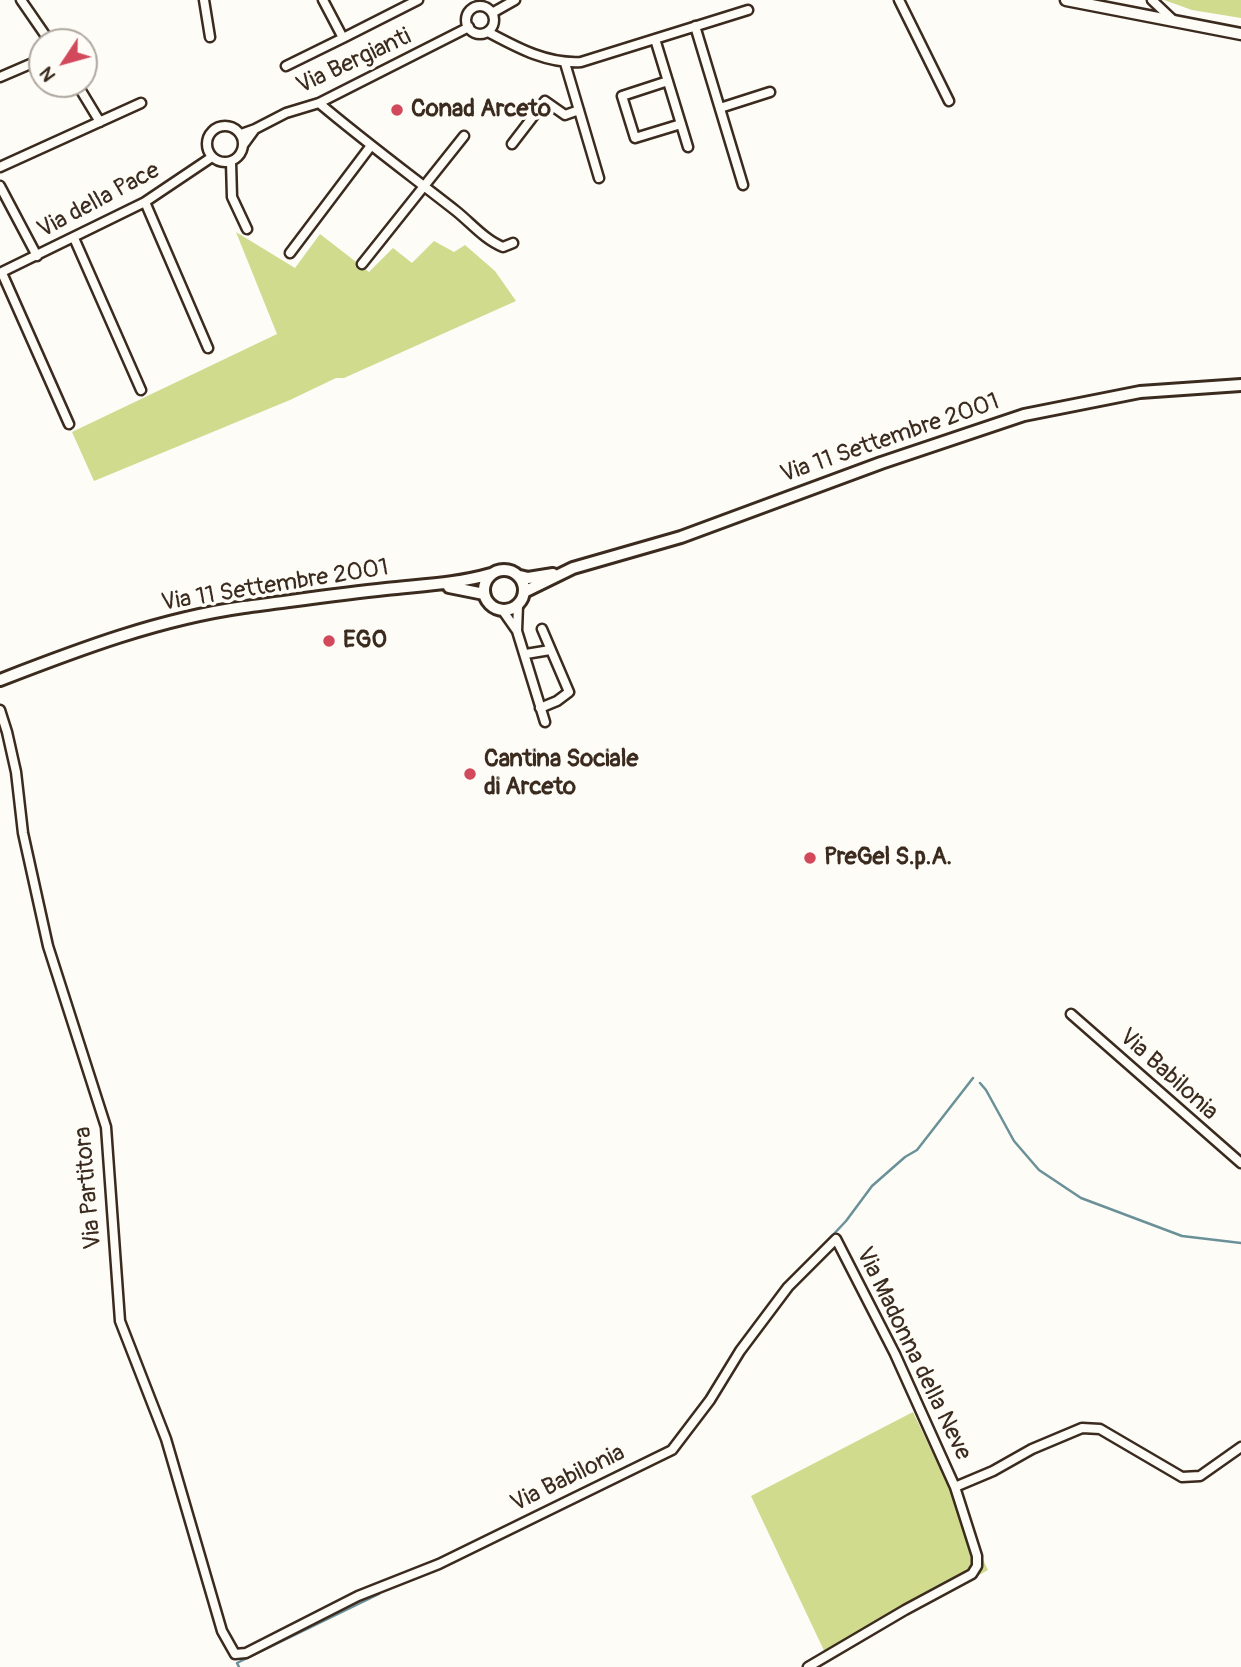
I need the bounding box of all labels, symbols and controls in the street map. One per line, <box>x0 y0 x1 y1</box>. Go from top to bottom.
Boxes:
street label: Via Bergianti <box>292 23 416 101</box>
north arrow <box>28 28 98 98</box>
text: N <box>34 62 61 86</box>
place label: Conad Arceto <box>411 96 551 124</box>
marker: Conad Arceto <box>389 102 405 118</box>
street label: Via della Pace <box>33 157 165 245</box>
street label: Via 11 Settembre 2001 <box>777 388 1003 490</box>
street label: Via 11 Settembre 2001 <box>159 554 391 618</box>
place label: EGO <box>343 627 387 655</box>
marker: EGO <box>321 633 337 649</box>
place label: Cantina Sociale di Arceto <box>484 746 638 802</box>
marker: Cantina Sociale di Arceto <box>462 766 478 782</box>
place label: PreGel S.p.A. <box>824 844 952 872</box>
marker: PreGel S.p.A. <box>802 850 818 866</box>
street label: Via Babilonia <box>1113 1023 1223 1127</box>
street label: Via Partitora <box>69 1125 109 1251</box>
street label: Via Madonna della Neve <box>849 1243 977 1465</box>
street label: Via Babilonia <box>506 1439 630 1519</box>

